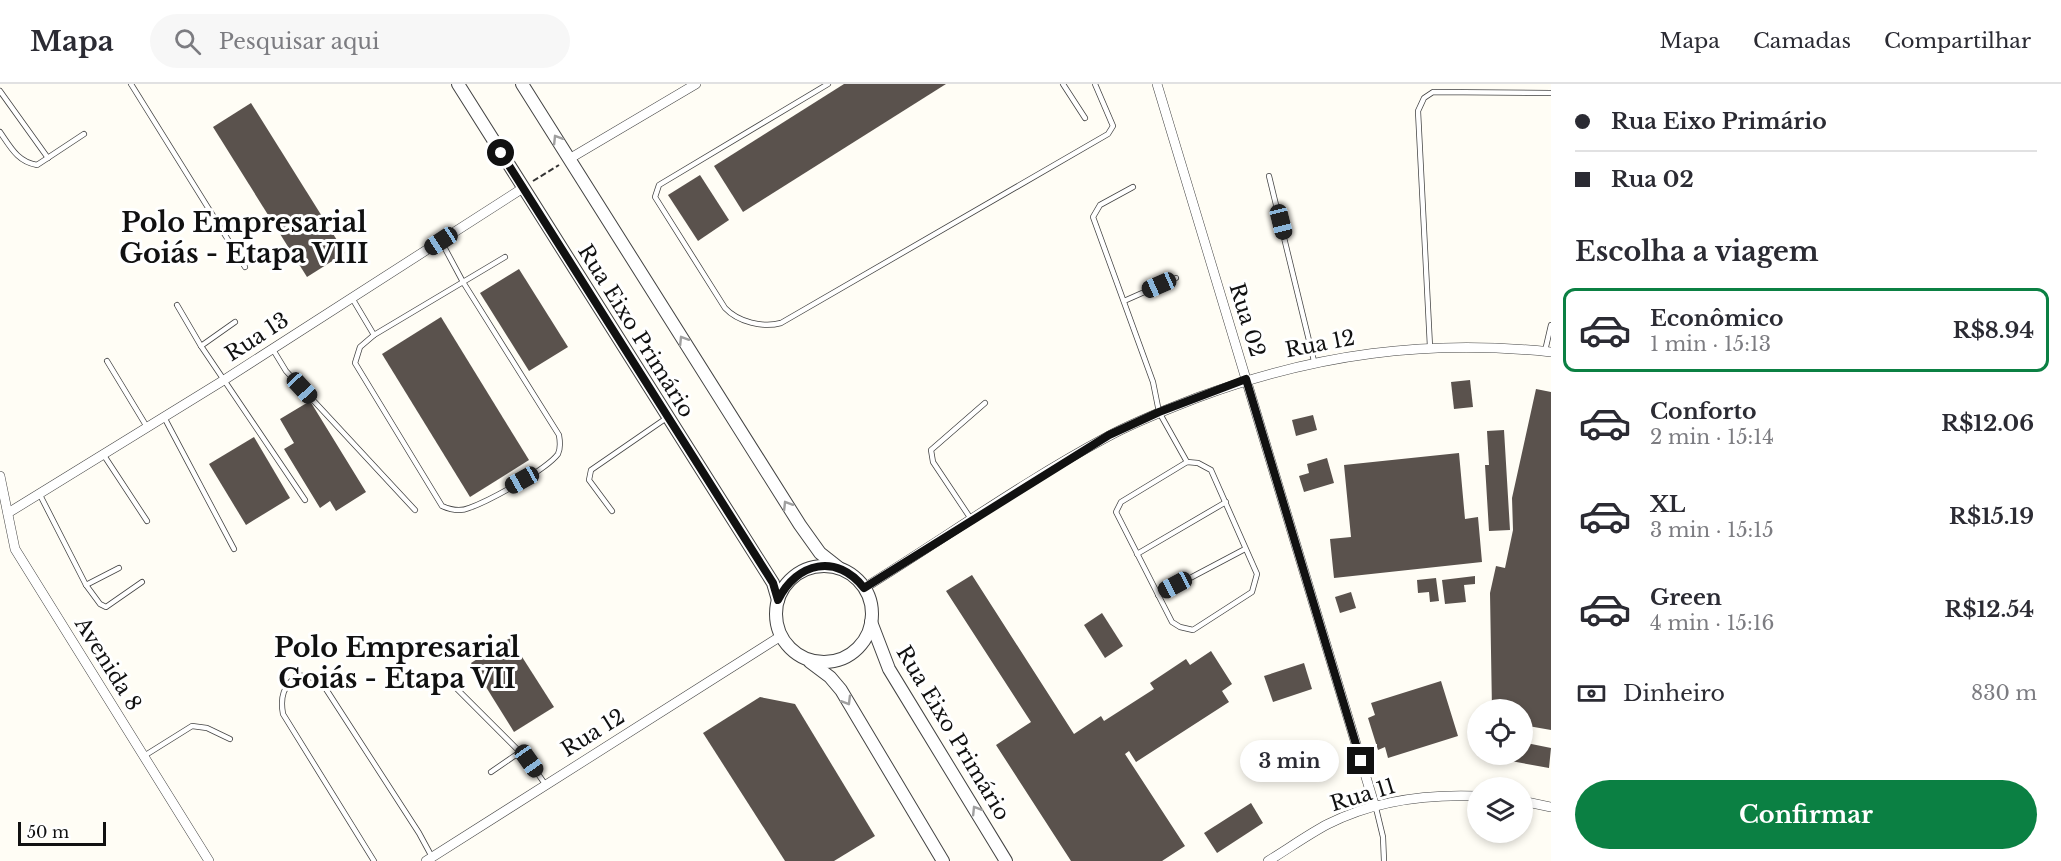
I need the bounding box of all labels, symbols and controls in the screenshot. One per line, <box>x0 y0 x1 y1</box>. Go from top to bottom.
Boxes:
search box <box>150 14 570 68</box>
text: Mapa <box>30 24 114 59</box>
icon: search <box>171 25 204 58</box>
text: Pesquisar aqui <box>219 28 380 55</box>
text: Mapa <box>1660 28 1720 54</box>
text: Camadas <box>1753 28 1851 54</box>
text: Compartilhar <box>1884 28 2031 54</box>
text: Rua Eixo Primário <box>1611 108 1827 135</box>
one-way arrow <box>552 135 564 145</box>
route start <box>487 139 514 166</box>
text: Rua 02 <box>1611 166 1694 193</box>
car <box>1268 202 1294 242</box>
district label: Polo Empresarial Goiás - Etapa VIII <box>119 206 369 270</box>
car <box>421 224 461 258</box>
text: Escolha a viagem <box>1575 235 1819 268</box>
street label: Rua Eixo Primário <box>572 240 700 422</box>
car <box>1139 269 1179 301</box>
street label: Rua 02 <box>1223 280 1271 360</box>
icon: car <box>1578 303 1632 357</box>
text: Econômico <box>1650 305 1783 332</box>
street label: Rua 13 <box>220 307 294 367</box>
text: R$8.94 <box>1953 317 2034 344</box>
street label: Rua 12 <box>1283 325 1357 363</box>
text: 1 min · 15:13 <box>1650 332 1771 356</box>
one-way arrow <box>678 336 690 346</box>
car <box>283 369 321 407</box>
icon: car <box>1578 396 1632 450</box>
text: Conforto <box>1650 398 1756 425</box>
text: R$12.06 <box>1941 410 2034 437</box>
text: 2 min · 15:14 <box>1650 425 1774 449</box>
car <box>502 463 542 497</box>
icon: car <box>1578 489 1632 543</box>
text: XL <box>1650 491 1685 518</box>
one-way arrow <box>782 501 794 511</box>
text: R$15.19 <box>1949 503 2034 530</box>
text: 3 min · 15:15 <box>1650 518 1774 542</box>
car <box>1155 569 1195 601</box>
icon: car <box>1578 582 1632 636</box>
text: Green <box>1650 584 1722 611</box>
text: R$12.54 <box>1945 596 2034 623</box>
text: 4 min · 15:16 <box>1650 611 1774 635</box>
street label: Avenida 8 <box>69 612 147 716</box>
district label: Polo Empresarial Goiás - Etapa VII <box>274 631 520 695</box>
street label: Rua Eixo Primário <box>891 641 1015 825</box>
icon: cash <box>1575 677 1608 710</box>
text: Dinheiro <box>1623 680 1725 707</box>
text: 830 m <box>1971 681 2037 705</box>
one-way arrow <box>840 695 852 705</box>
map controls <box>1467 699 1533 843</box>
button: locate <box>1467 699 1533 765</box>
street label: Rua 12 <box>556 703 630 763</box>
callout: 3 min <box>1241 740 1340 782</box>
car <box>511 741 547 781</box>
route end <box>1347 747 1374 774</box>
text: 3 min <box>1259 749 1320 773</box>
street label: Rua 11 <box>1327 773 1399 817</box>
button: layers <box>1467 777 1533 843</box>
button: Confirmar <box>1575 780 2037 849</box>
one-way arrow <box>973 806 984 817</box>
scale bar <box>18 819 106 846</box>
text: 50 m <box>27 822 69 842</box>

